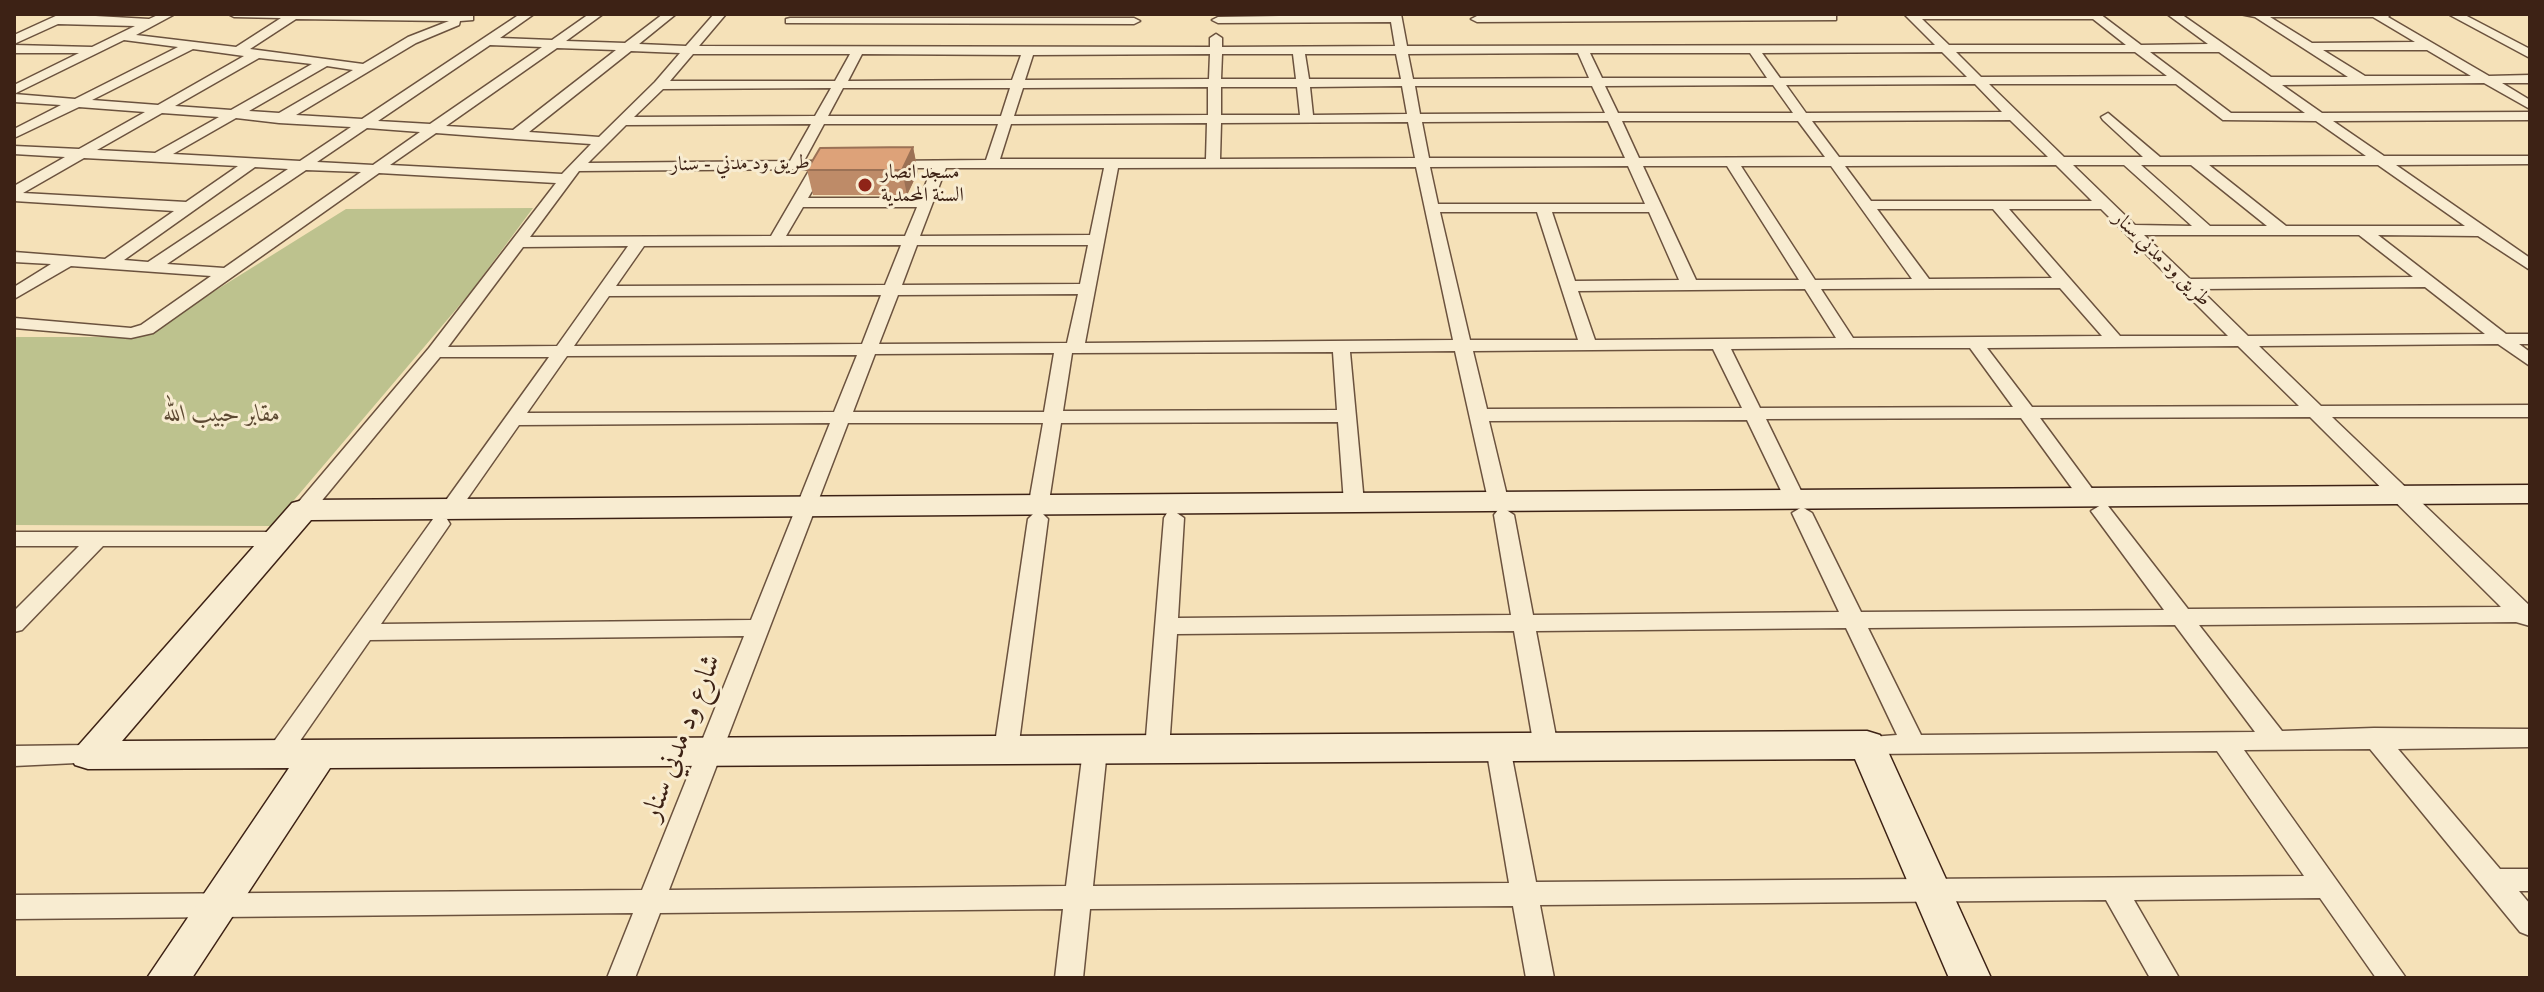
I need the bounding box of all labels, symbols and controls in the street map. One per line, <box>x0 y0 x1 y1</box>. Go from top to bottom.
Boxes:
street label: طريق ود مدني - سنار <box>670 152 810 178</box>
place label: مسجد انصار السنة المحمدية <box>881 162 964 209</box>
marker: مسجد انصار السنة المحمدية <box>856 176 874 194</box>
street label: طريق ود مدني سنار <box>2107 207 2215 313</box>
park label: مقابر حبيب الله <box>164 402 280 430</box>
street label: شارع ود مدني سنار <box>636 650 730 826</box>

